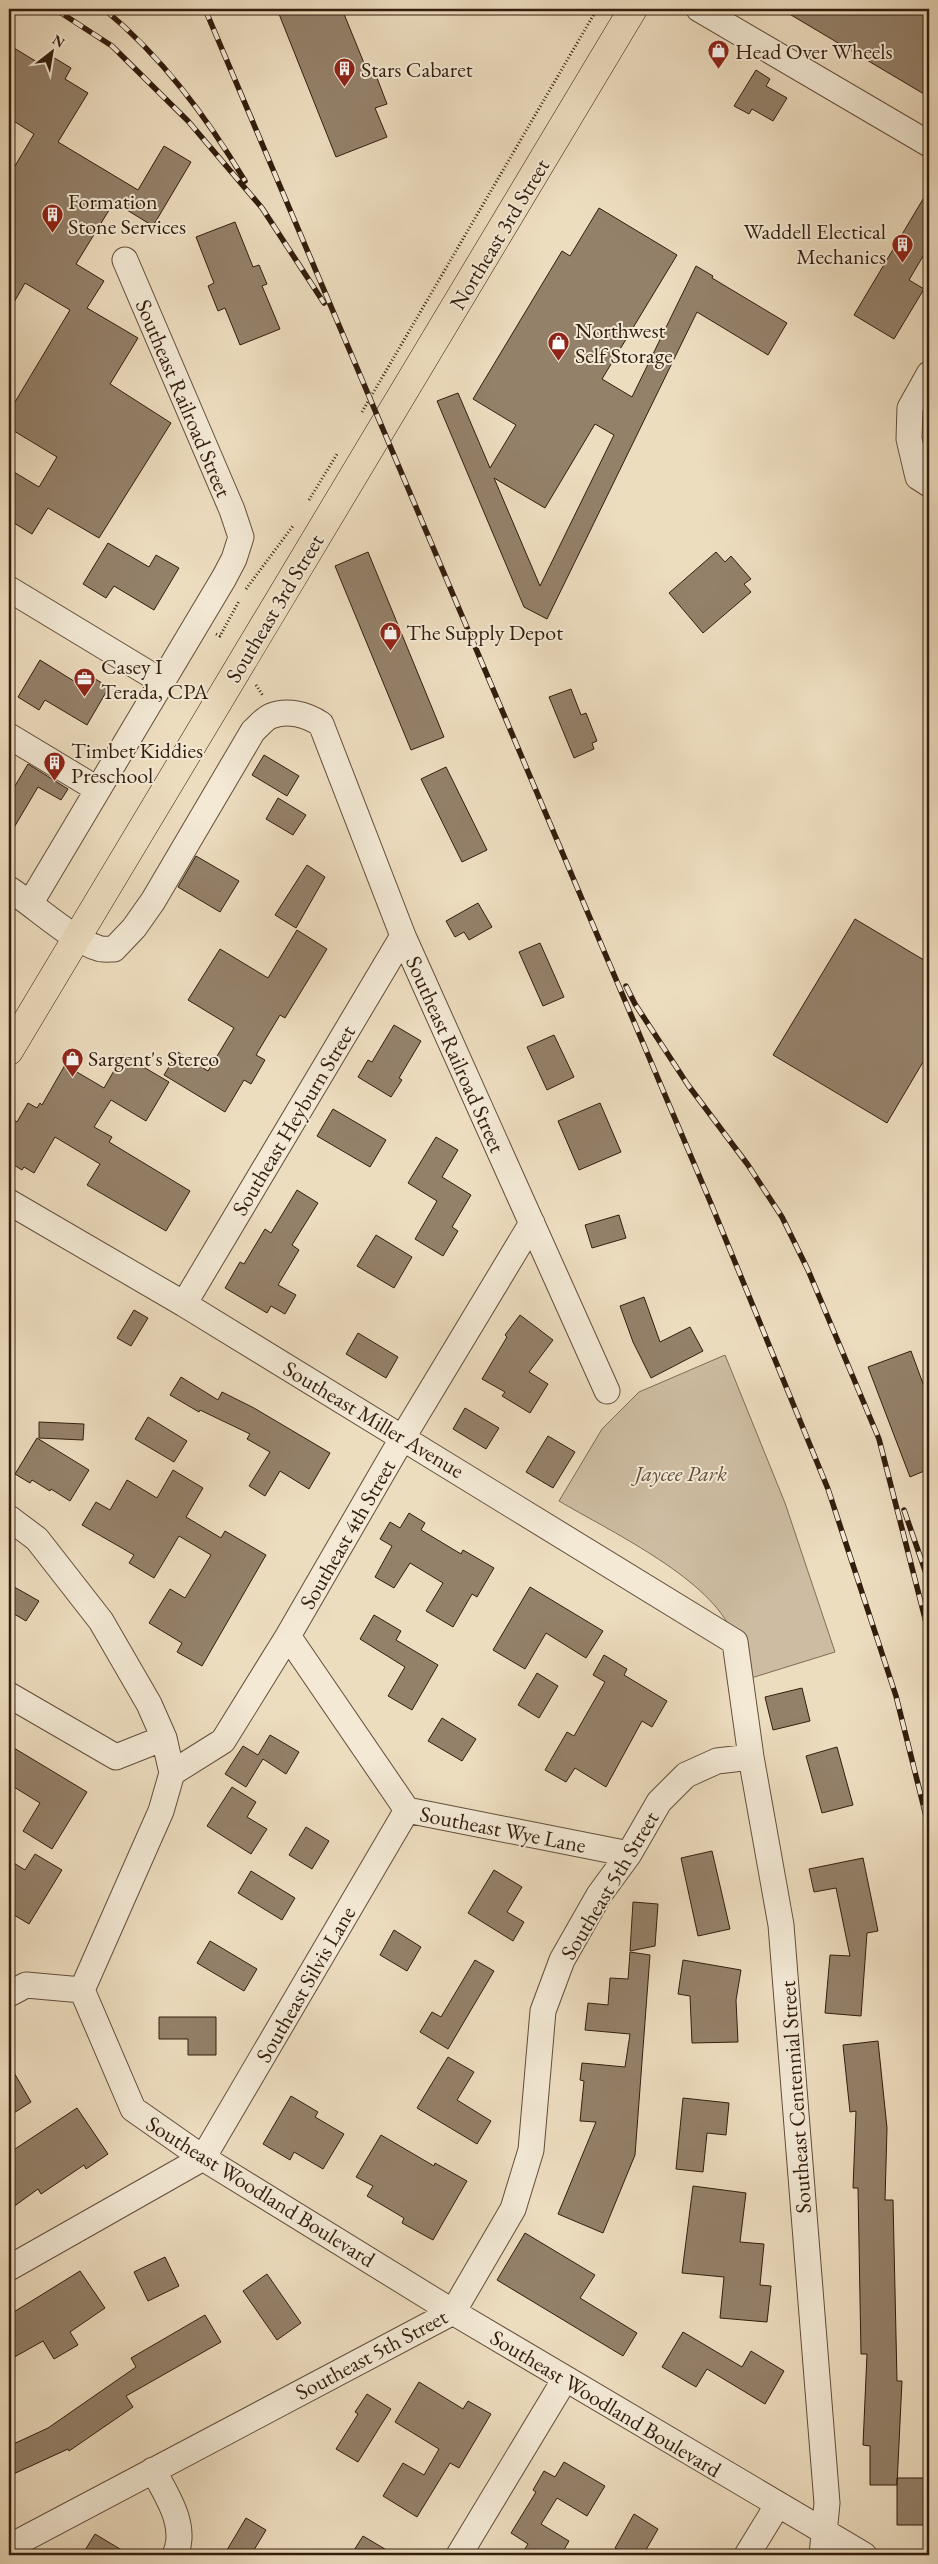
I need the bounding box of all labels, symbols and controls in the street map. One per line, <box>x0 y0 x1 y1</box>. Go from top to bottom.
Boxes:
north arrow <box>28 28 78 78</box>
text: N <box>49 30 69 52</box>
place label: Head Over Wheels <box>735 37 893 66</box>
shop icon: Head Over Wheels <box>707 39 731 70</box>
place label: Stars Cabaret <box>361 55 473 84</box>
building icon: Stars Cabaret <box>333 57 357 88</box>
street label: Northeast 3rd Street <box>443 153 556 315</box>
place label: Formation Stone Services <box>68 187 186 241</box>
building icon: Formation Stone Services <box>40 202 64 233</box>
place label: Waddell Electical Mechanics <box>743 217 886 271</box>
building icon: Waddell Electical Mechanics <box>890 232 914 263</box>
street label: Southeast Railroad Street <box>129 295 238 502</box>
place label: Northwest Self Storage <box>575 316 673 370</box>
shop icon: Northwest Self Storage <box>547 331 571 362</box>
street label: Southeast 3rd Street <box>219 528 330 688</box>
place label: The Supply Depot <box>406 618 563 647</box>
shop icon: The Supply Depot <box>378 620 402 651</box>
place label: Casey I Terada, CPA <box>101 652 209 706</box>
office icon: Casey I Terada, CPA <box>73 667 97 698</box>
place label: Timbet Kiddies Preschool <box>71 736 203 790</box>
building icon: Timbet Kiddies Preschool <box>43 751 67 782</box>
street label: Southeast Railroad Street <box>399 951 512 1157</box>
street label: Southeast Heyburn Street <box>225 1020 362 1221</box>
place label: Sargent's Stereo <box>88 1044 219 1073</box>
shop icon: Sargent's Stereo <box>60 1046 84 1077</box>
street label: Southeast Miller Avenue <box>278 1354 470 1485</box>
street label: Southeast 4th Street <box>293 1454 402 1614</box>
park label: Jaycee Park <box>630 1459 727 1488</box>
street label: Southeast Wye Lane <box>417 1799 589 1860</box>
street label: Southeast 5th Street <box>554 1806 665 1965</box>
street label: Southeast Silvis Lane <box>249 1900 362 2068</box>
street label: Southeast Centennial Street <box>773 1979 818 2214</box>
street label: Southeast Woodland Boulevard <box>141 2109 381 2274</box>
street label: Southeast 5th Street <box>290 2302 452 2407</box>
street label: Southeast Woodland Boulevard <box>485 2323 727 2484</box>

